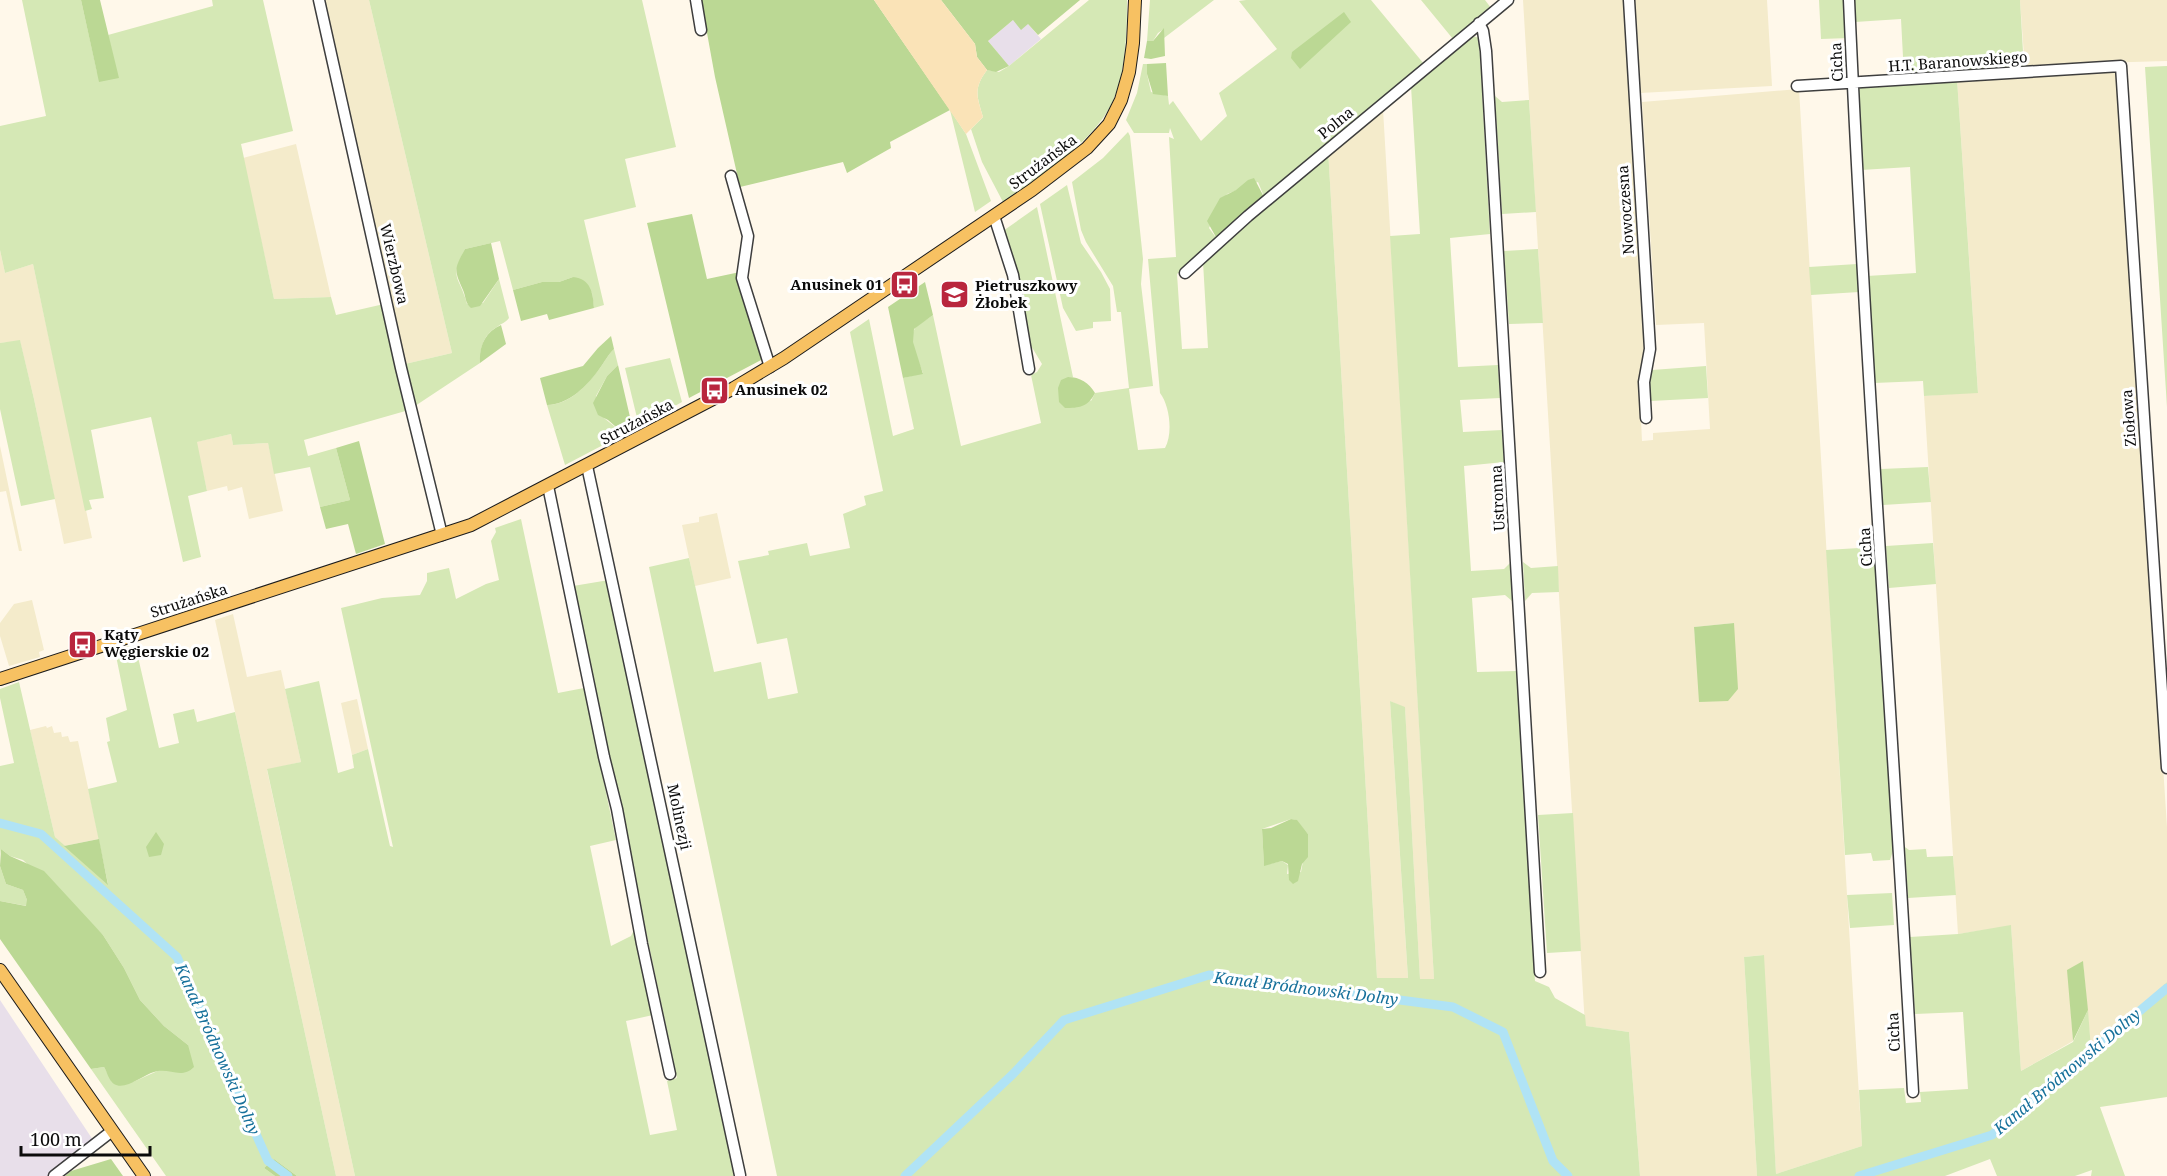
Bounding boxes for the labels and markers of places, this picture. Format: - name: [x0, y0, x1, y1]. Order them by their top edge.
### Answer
- bus stop icon: Anusinek 01: [888, 269, 920, 301]
- place label: Anusinek 01: [790, 274, 883, 294]
- place label: Pietruszkowy Żłobek: [975, 275, 1078, 312]
- school or university icon: Pietruszkowy Żłobek: [938, 279, 970, 311]
- bus stop icon: Anusinek 02: [698, 374, 730, 406]
- place label: Anusinek 02: [735, 379, 828, 399]
- place label: Kąty Węgierskie 02: [104, 624, 209, 661]
- bus stop icon: Kąty Węgierskie 02: [67, 628, 99, 660]

